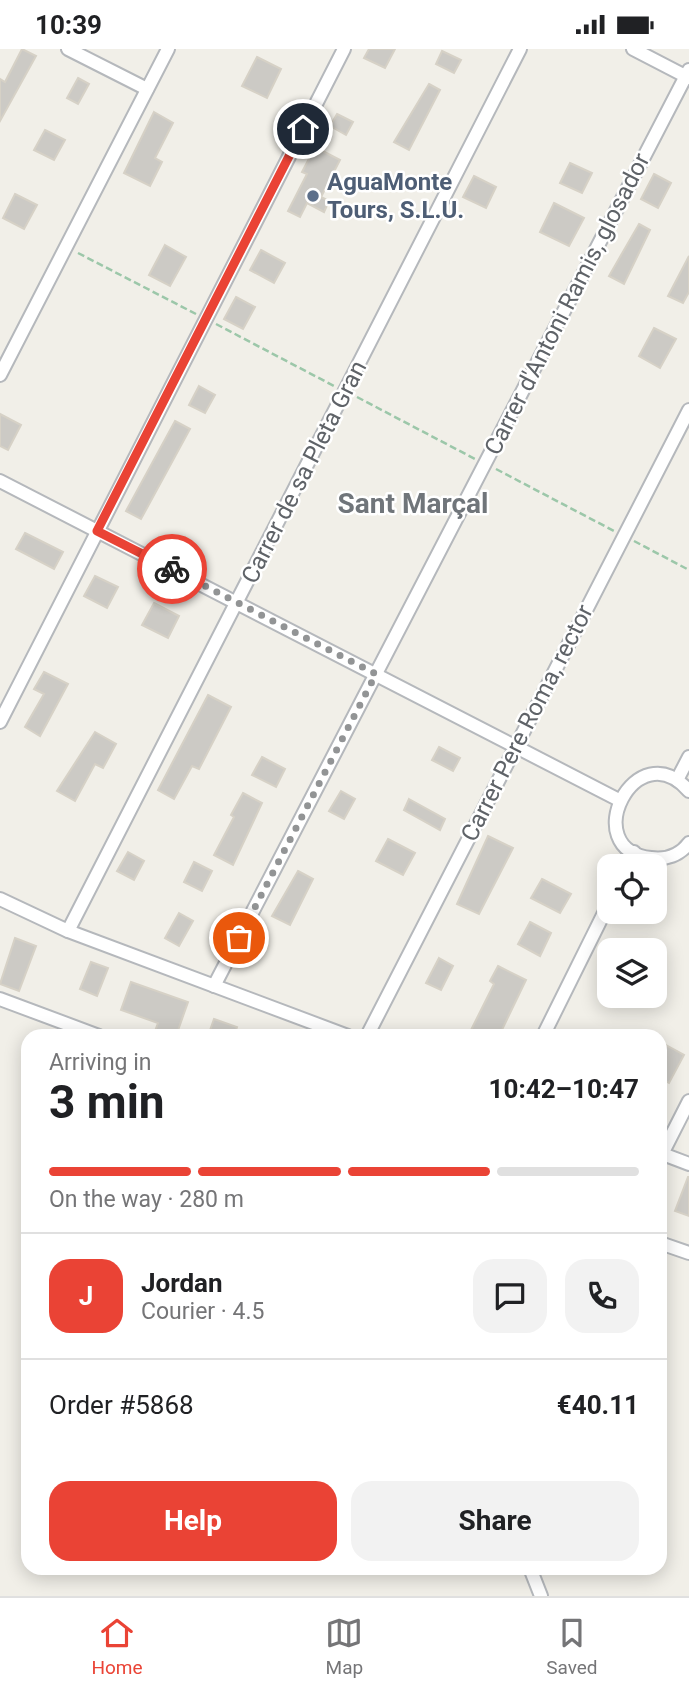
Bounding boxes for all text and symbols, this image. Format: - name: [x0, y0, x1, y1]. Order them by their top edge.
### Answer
- text: 10:39: [35, 10, 102, 40]
- pin: [273, 99, 333, 159]
- icon: home: [284, 110, 322, 148]
- street label: Carrer d'Antoni Ramis, glosador: [479, 149, 655, 459]
- place label: AguaMonte Tours, S.L.U.: [327, 168, 464, 224]
- marker: AguaMonte Tours, S.L.U.: [305, 188, 321, 204]
- street label: Carrer de sa Pleta Gran: [236, 356, 372, 588]
- district label: Sant Marçal: [338, 487, 488, 520]
- courier: [137, 534, 207, 604]
- icon: bike: [153, 550, 191, 588]
- street label: Carrer Pere Roma, rector: [455, 600, 599, 846]
- map controls: [597, 854, 667, 1008]
- button: locate: [597, 854, 667, 924]
- pin: [209, 908, 269, 968]
- icon: bag: [220, 919, 258, 957]
- button: layers: [597, 938, 667, 1008]
- text: Arriving in: [49, 1049, 152, 1076]
- text: 10:42–10:47: [489, 1074, 639, 1104]
- text: 3 min: [49, 1075, 165, 1129]
- text: On the way · 280 m: [49, 1186, 244, 1213]
- button: chat: [473, 1259, 547, 1333]
- button: phone: [565, 1259, 639, 1333]
- text: Jordan: [141, 1268, 223, 1298]
- text: J: [79, 1281, 93, 1311]
- text: Courier · 4.5: [141, 1298, 264, 1325]
- text: Order #5868: [49, 1390, 194, 1420]
- text: €40.11: [557, 1390, 639, 1420]
- button: Help: [49, 1481, 337, 1561]
- button: Share: [351, 1481, 639, 1561]
- tab: Home: [91, 1614, 143, 1679]
- tab: Map: [325, 1614, 363, 1679]
- tab: Saved: [546, 1614, 598, 1679]

